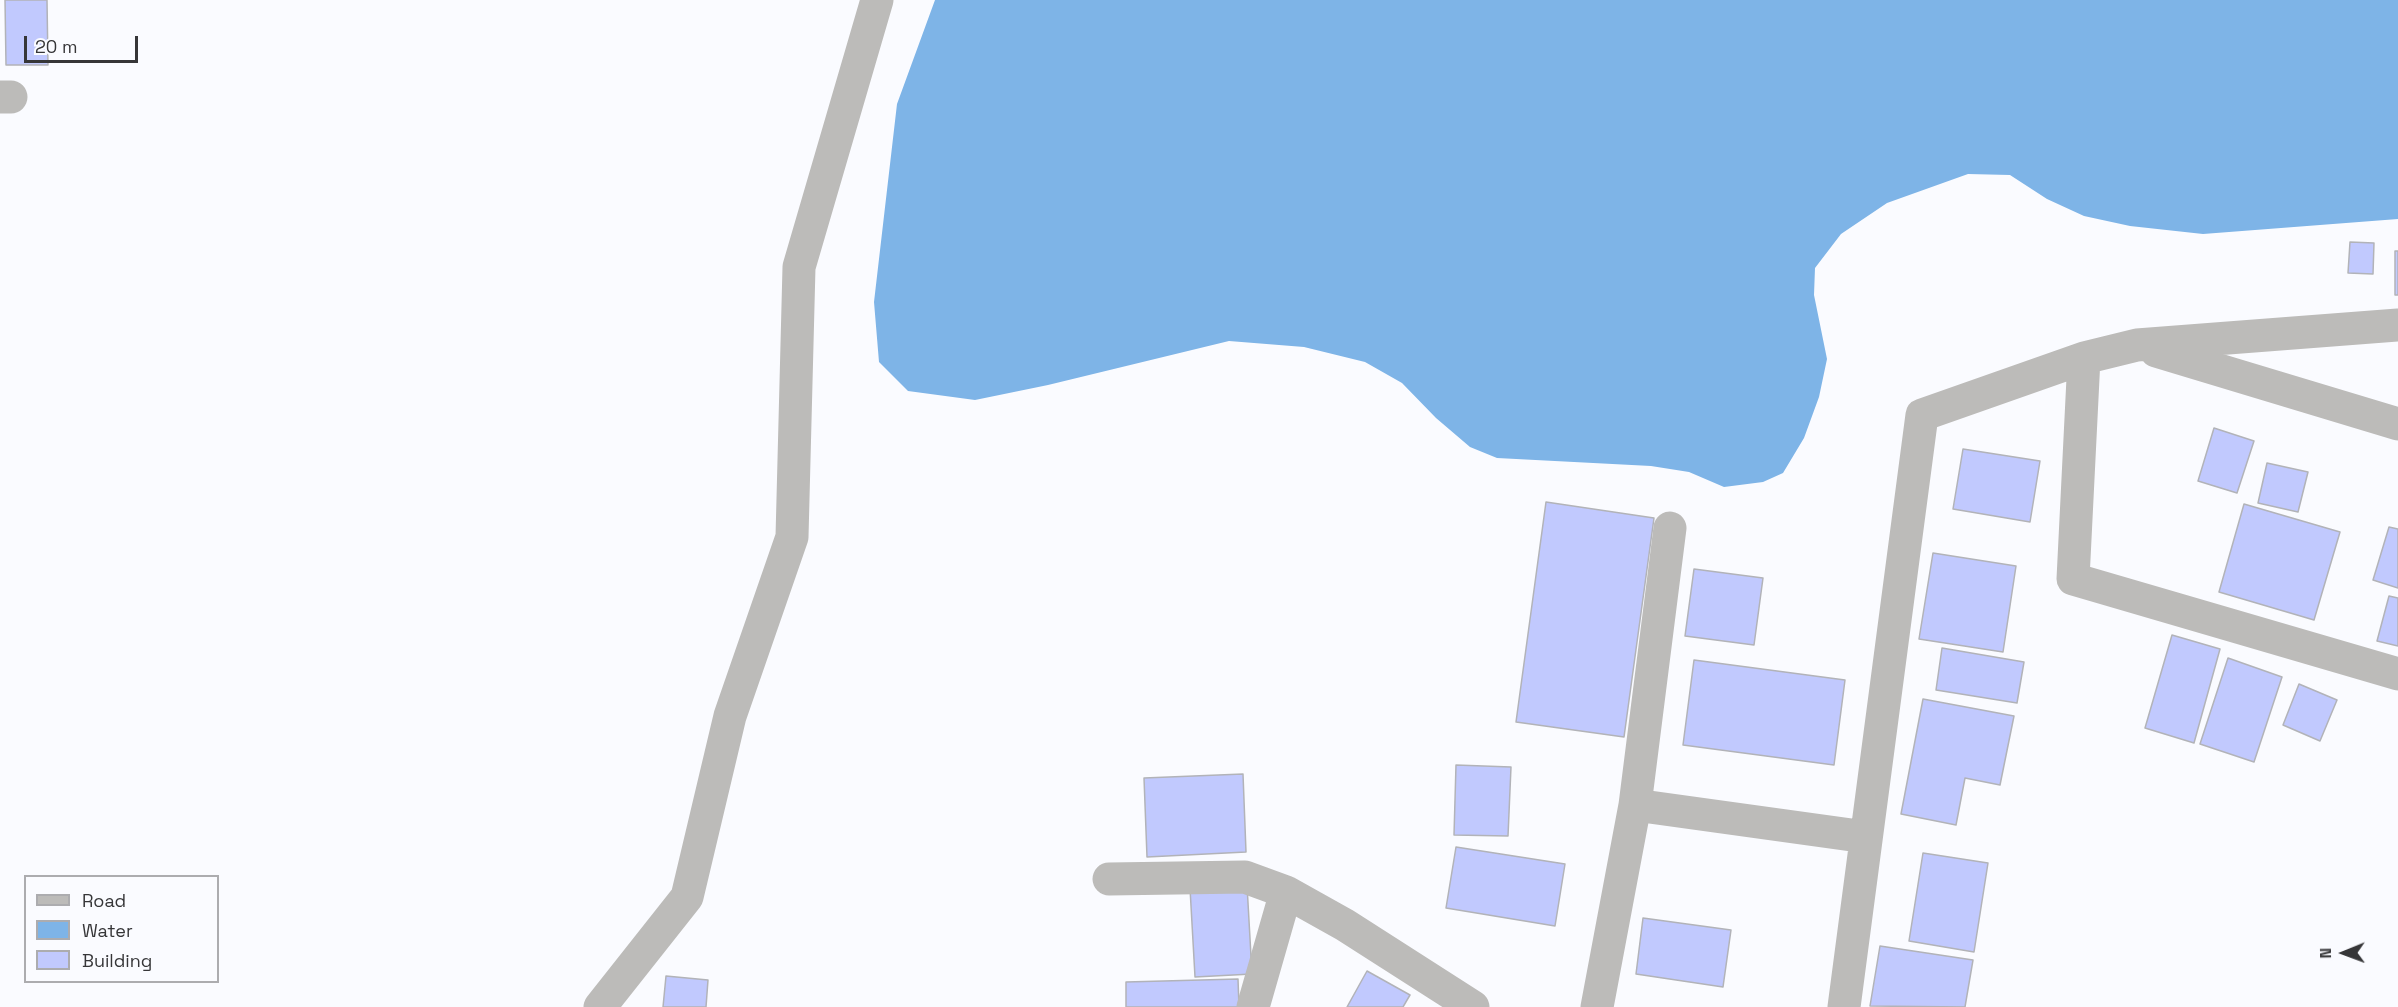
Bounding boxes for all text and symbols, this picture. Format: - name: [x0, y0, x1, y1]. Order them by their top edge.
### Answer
- scale bar: [27, 24, 141, 62]
- text: 20 m: [35, 35, 78, 58]
- legend: [24, 875, 219, 983]
- text: Road: [82, 889, 126, 912]
- text: Water: [82, 919, 133, 942]
- north arrow: [2314, 923, 2374, 983]
- text: N: [2315, 948, 2336, 959]
- text: Building: [82, 949, 152, 972]

